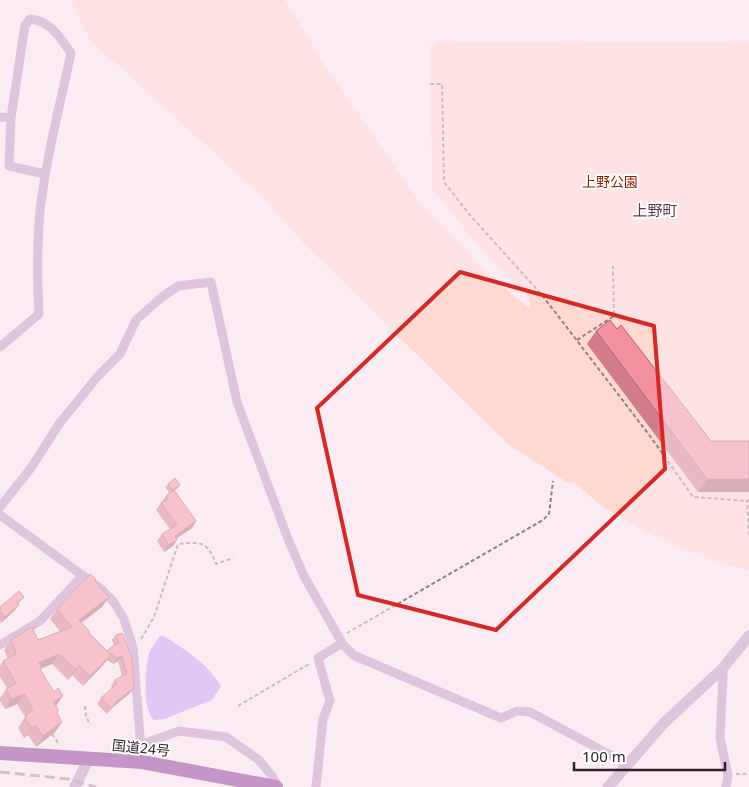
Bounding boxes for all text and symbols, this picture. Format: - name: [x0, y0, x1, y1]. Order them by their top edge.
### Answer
- park label: 上野公園: [582, 172, 638, 191]
- district label: 上野町: [632, 200, 678, 220]
- street label: 国道24号: [111, 735, 171, 760]
- scale bar: [574, 740, 725, 772]
- text: 100 m: [582, 746, 626, 766]

